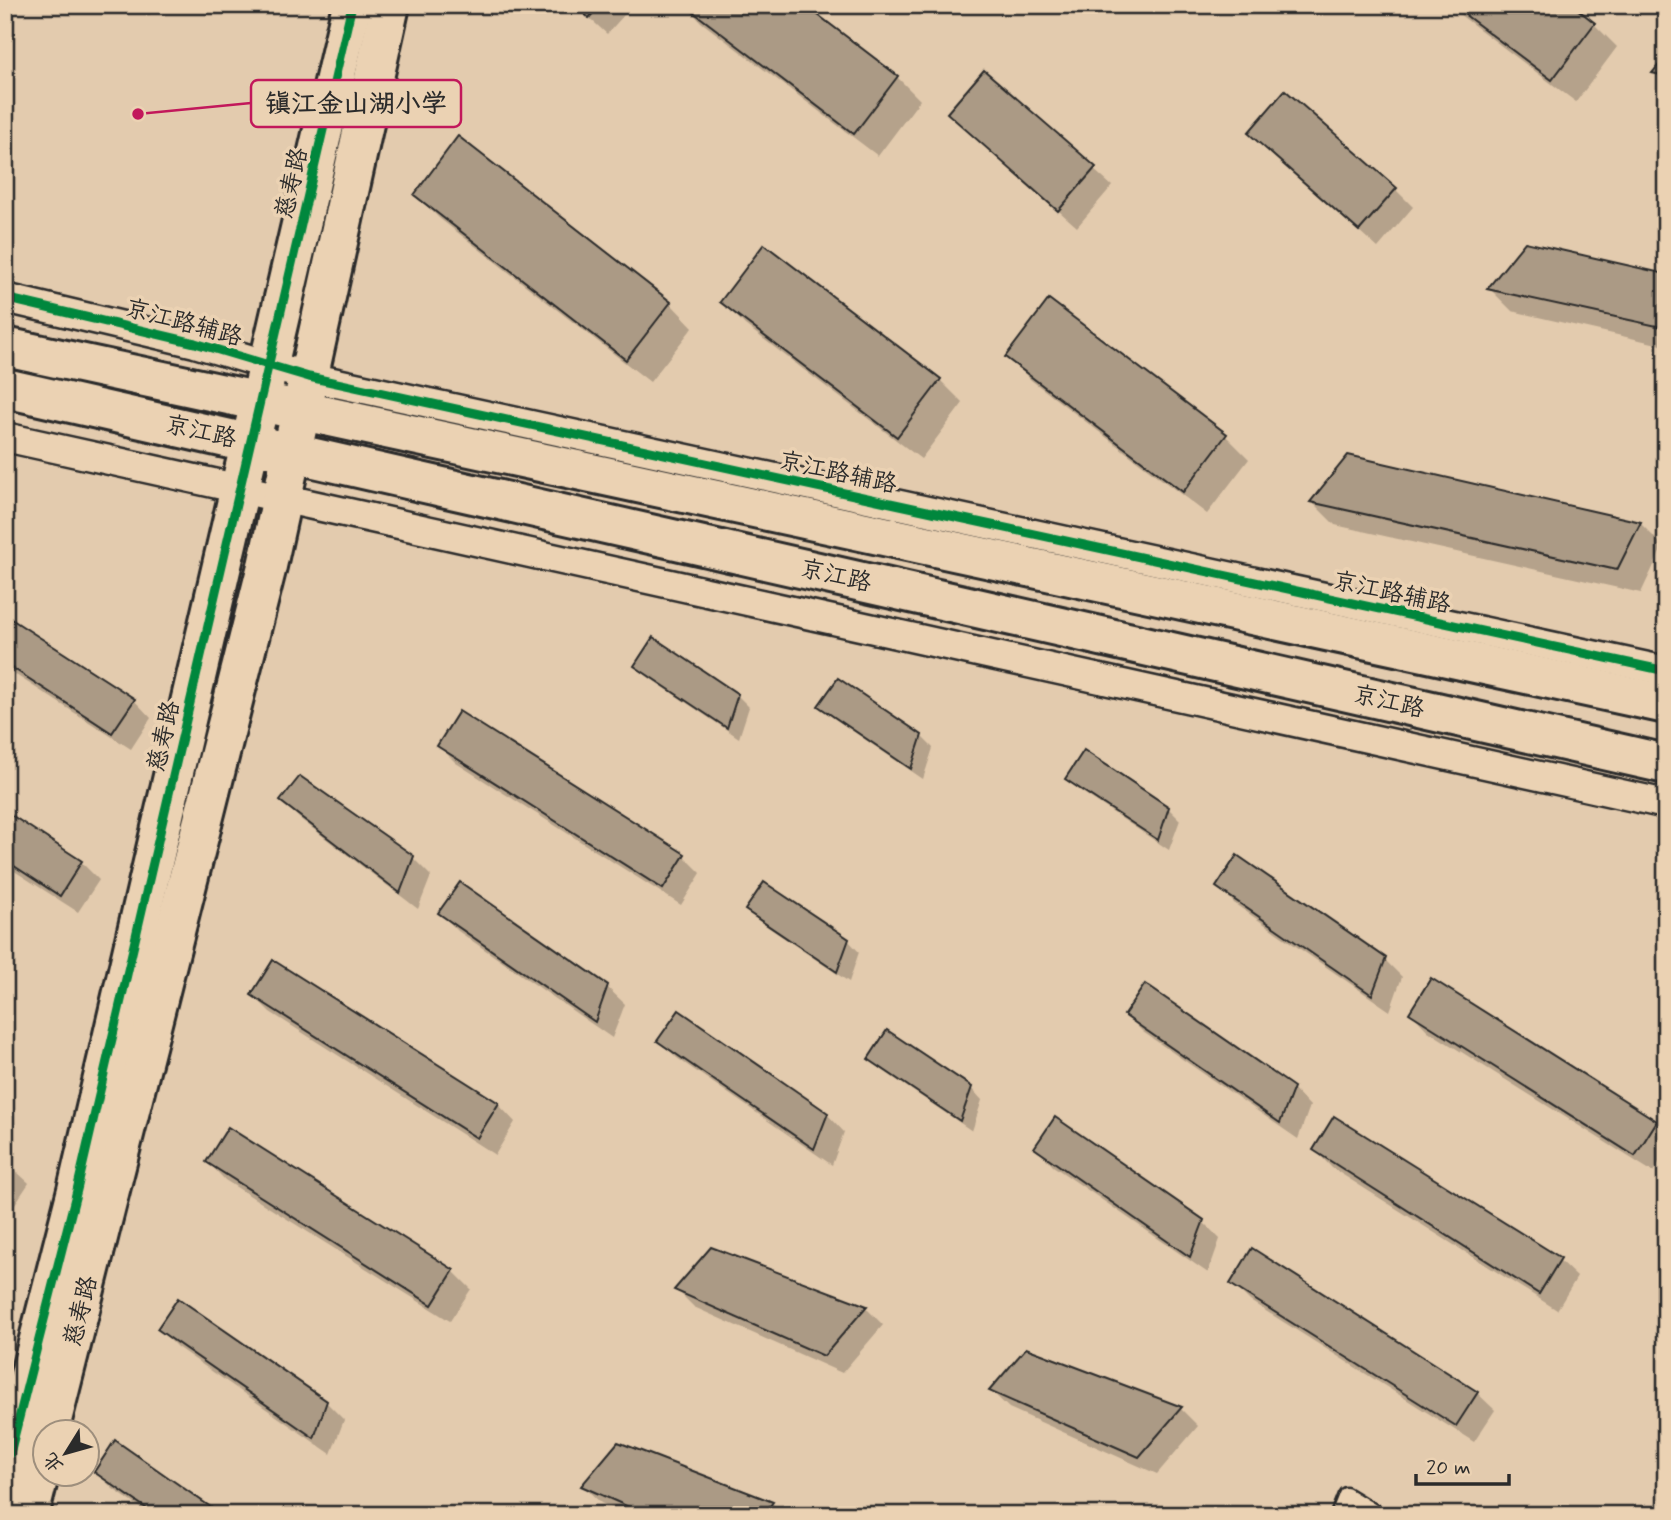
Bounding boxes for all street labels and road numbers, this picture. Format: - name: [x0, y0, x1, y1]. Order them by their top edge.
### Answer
- street label: 慈寿路: [269, 145, 316, 222]
- street label: 京江路辅路: [122, 293, 246, 354]
- street label: 京江路: [162, 409, 239, 456]
- street label: 京江路辅路: [776, 446, 900, 501]
- street label: 京江路: [797, 553, 874, 600]
- street label: 京江路辅路: [1330, 566, 1454, 621]
- street label: 京江路: [1350, 679, 1427, 726]
- street label: 慈寿路: [141, 698, 188, 775]
- street label: 慈寿路: [58, 1273, 105, 1350]

